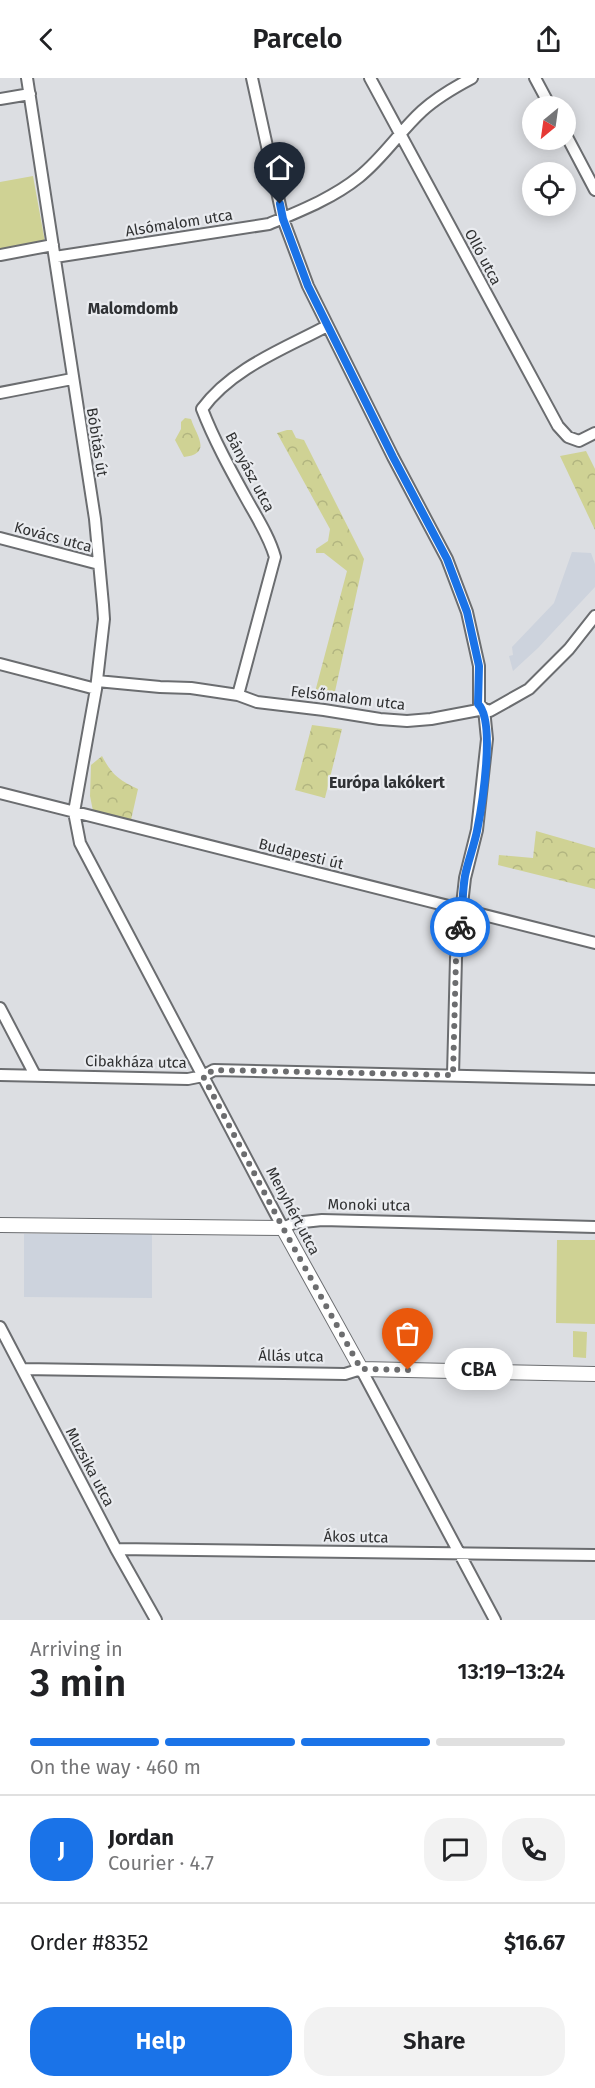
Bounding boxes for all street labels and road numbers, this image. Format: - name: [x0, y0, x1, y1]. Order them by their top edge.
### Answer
- street label: Alsómalom utca: [124, 206, 234, 240]
- street label: Olló utca: [461, 226, 505, 288]
- street label: Bóbitás út: [83, 406, 111, 478]
- street label: Bányász utca: [221, 429, 279, 515]
- street label: Kovács utca: [12, 518, 94, 556]
- street label: Felsőmalom utca: [290, 682, 406, 714]
- street label: Budapesti út: [257, 835, 346, 873]
- street label: Cibakháza utca: [85, 1052, 187, 1072]
- street label: Menyhért utca: [262, 1164, 324, 1258]
- street label: Monoki utca: [327, 1195, 411, 1215]
- street label: Állás utca: [258, 1346, 324, 1366]
- street label: Muzsika utca: [62, 1424, 118, 1510]
- street label: Ákos utca: [323, 1527, 389, 1547]

